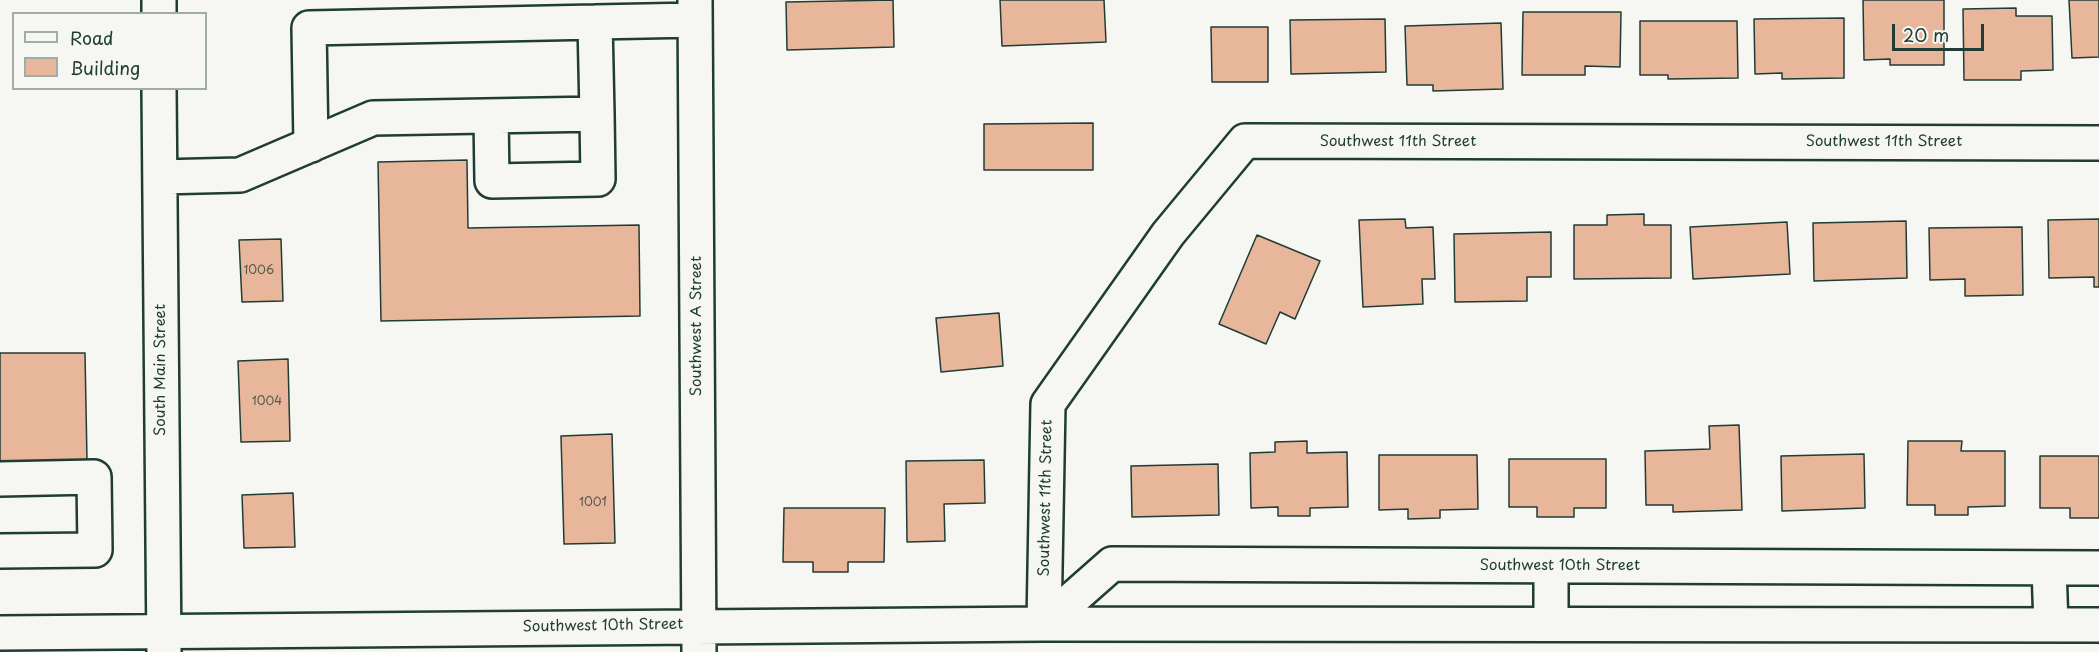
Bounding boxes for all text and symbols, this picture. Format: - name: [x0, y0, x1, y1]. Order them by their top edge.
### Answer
- legend: [12, 12, 207, 90]
- scale bar: [1895, 12, 1986, 50]
- text: 20 m: [1903, 21, 1949, 48]
- text: Road: [70, 24, 114, 51]
- text: Building: [70, 54, 140, 81]
- street label: Southwest 11th Street: [1320, 133, 1476, 151]
- street label: Southwest 11th Street: [1806, 133, 1962, 151]
- street label: Southwest A Street: [688, 256, 706, 396]
- house number: 1006: [244, 264, 274, 278]
- street label: South Main Street: [152, 304, 170, 436]
- house number: 1004: [252, 395, 282, 409]
- street label: Southwest 11th Street: [1036, 419, 1056, 577]
- house number: 1001: [579, 496, 607, 510]
- street label: Southwest 10th Street: [1480, 557, 1640, 575]
- street label: Southwest 10th Street: [523, 616, 683, 636]

